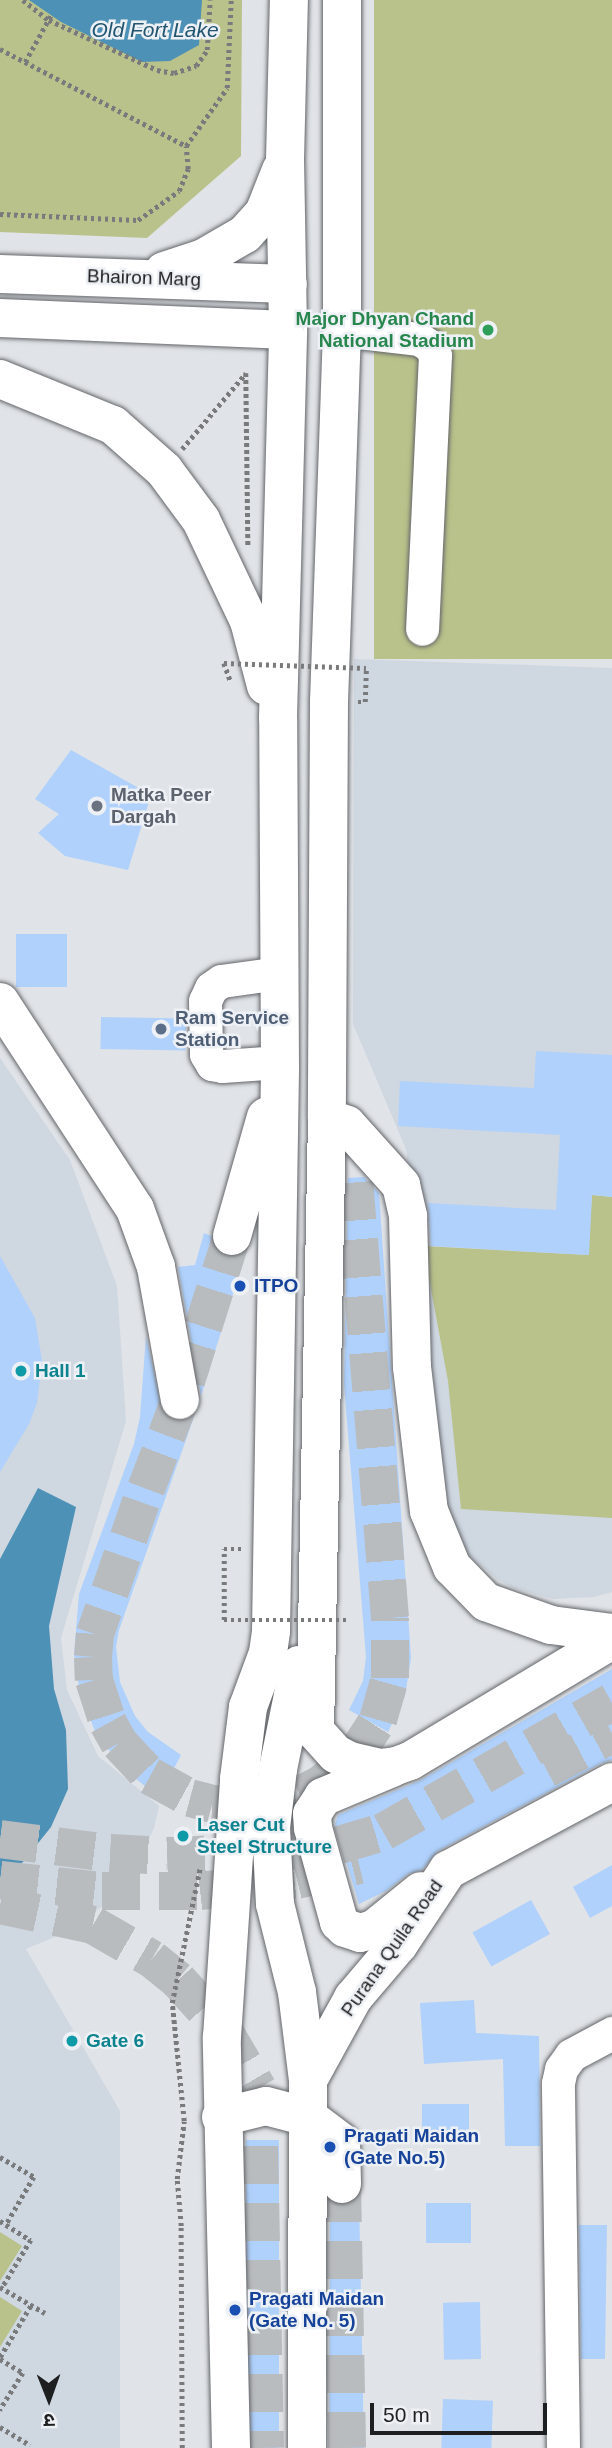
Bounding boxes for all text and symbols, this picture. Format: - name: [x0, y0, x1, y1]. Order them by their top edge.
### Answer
- water label: Old Fort Lake: [91, 17, 219, 43]
- street label: Bhairon Marg: [87, 265, 201, 291]
- place label: Major Dhyan Chand National Stadium: [296, 308, 474, 352]
- marker: Major Dhyan Chand National Stadium: [480, 322, 496, 338]
- place label: Matka Peer Dargah: [111, 784, 211, 828]
- marker: Matka Peer Dargah: [89, 798, 105, 814]
- place label: Ram Service Station: [175, 1007, 289, 1051]
- marker: Ram Service Station: [153, 1021, 169, 1037]
- place label: ITPO: [254, 1275, 298, 1297]
- marker: ITPO: [232, 1278, 248, 1294]
- place label: Hall 1: [35, 1360, 86, 1382]
- marker: Hall 1: [13, 1363, 29, 1379]
- place label: Laser Cut Steel Structure: [197, 1814, 332, 1858]
- marker: Laser Cut Steel Structure: [175, 1828, 191, 1844]
- street label: Purana Quila Road: [336, 1875, 448, 2021]
- place label: Gate 6: [86, 2030, 144, 2052]
- marker: Gate 6: [64, 2033, 80, 2049]
- place label: Pragati Maidan (Gate No.5): [344, 2125, 479, 2169]
- marker: Pragati Maidan (Gate No.5): [322, 2139, 338, 2155]
- place label: Pragati Maidan (Gate No. 5): [249, 2288, 384, 2332]
- marker: Pragati Maidan (Gate No. 5): [227, 2302, 243, 2318]
- north arrow: [14, 2364, 84, 2434]
- scale bar: [374, 2388, 551, 2432]
- text: 50 m: [383, 2403, 430, 2426]
- text: उ: [44, 2410, 55, 2431]

